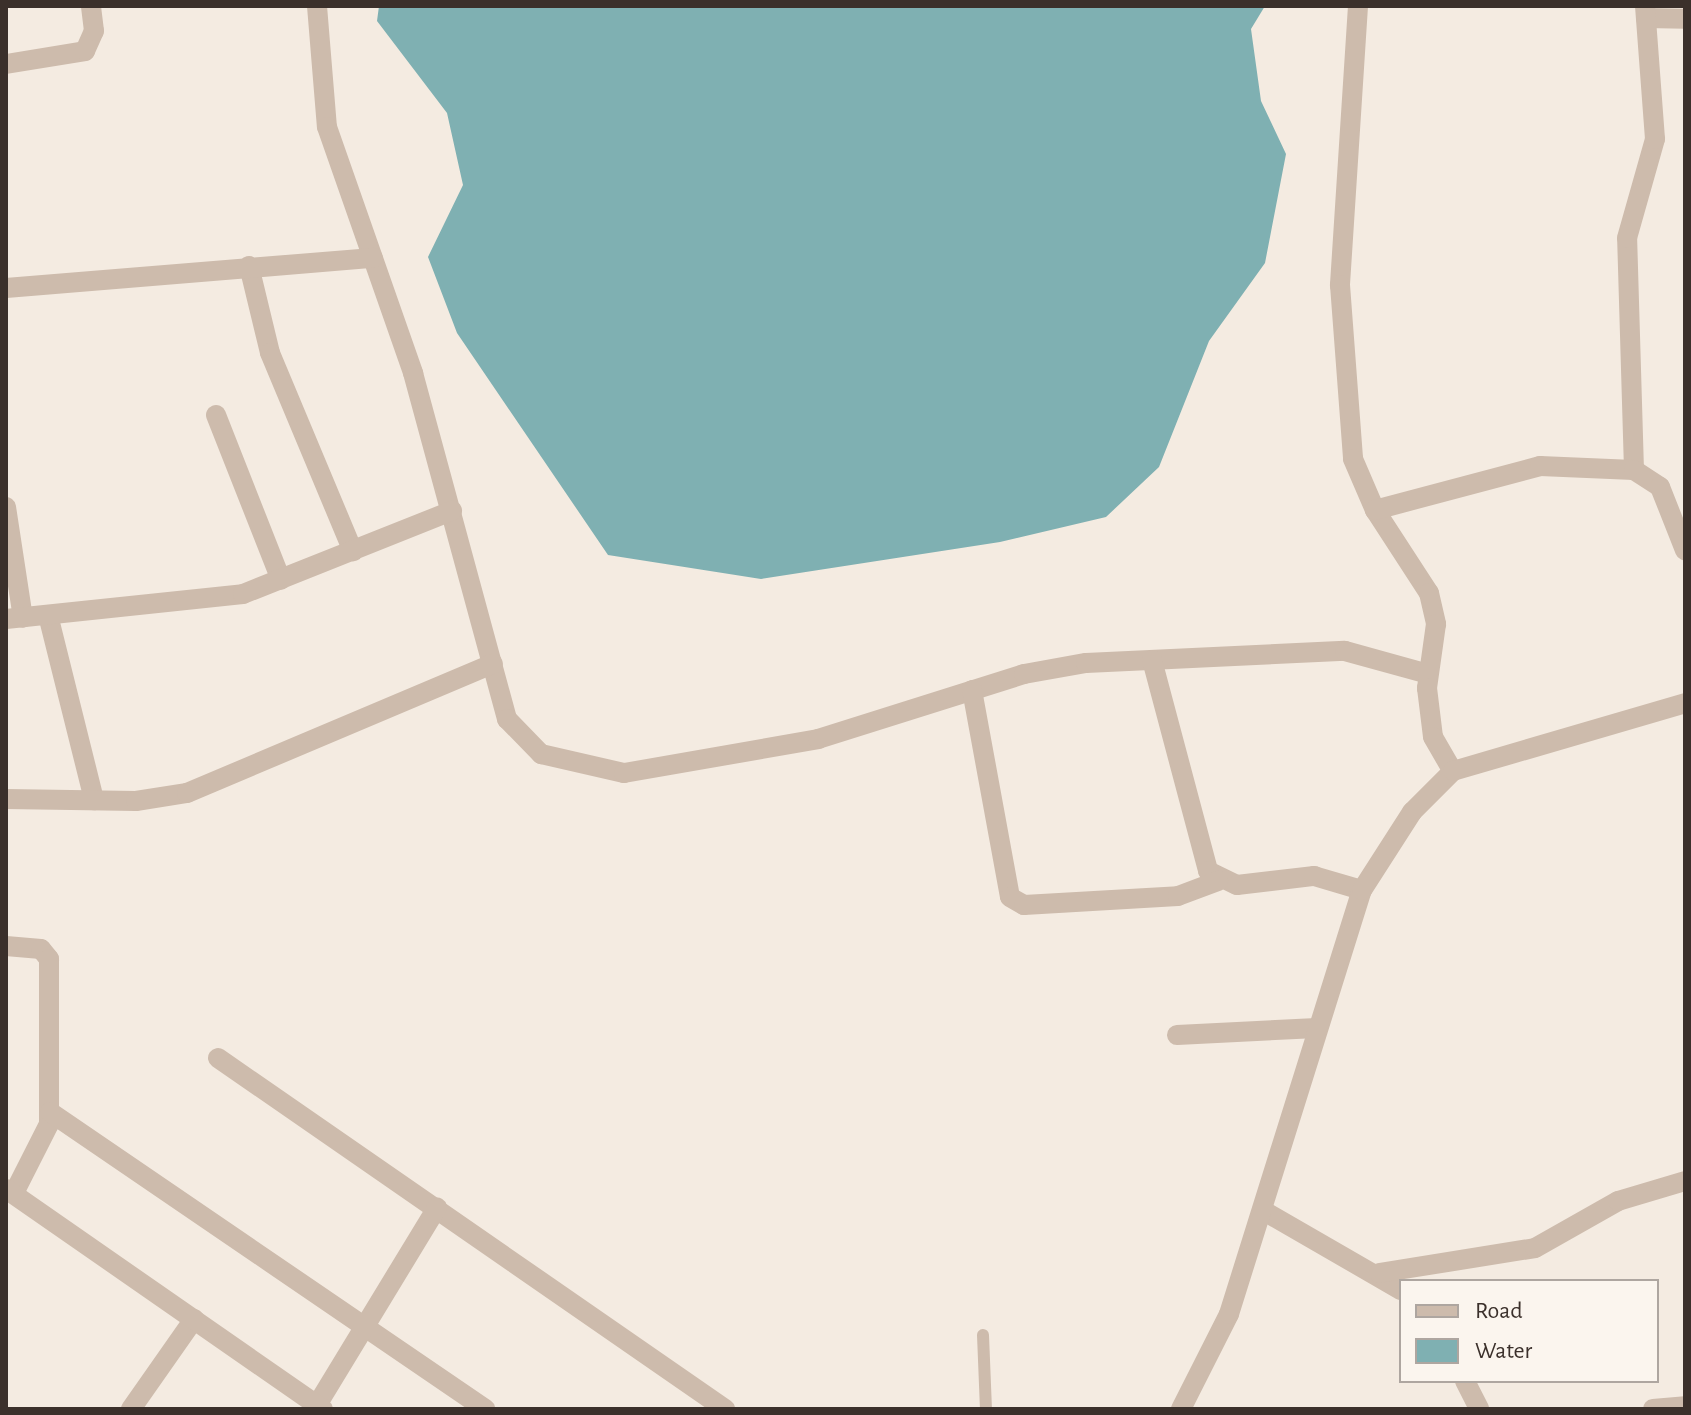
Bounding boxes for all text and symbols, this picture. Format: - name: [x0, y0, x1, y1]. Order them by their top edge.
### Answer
- legend: [1399, 1279, 1659, 1383]
- text: Road: [1475, 1299, 1523, 1323]
- text: Water: [1475, 1339, 1532, 1363]

